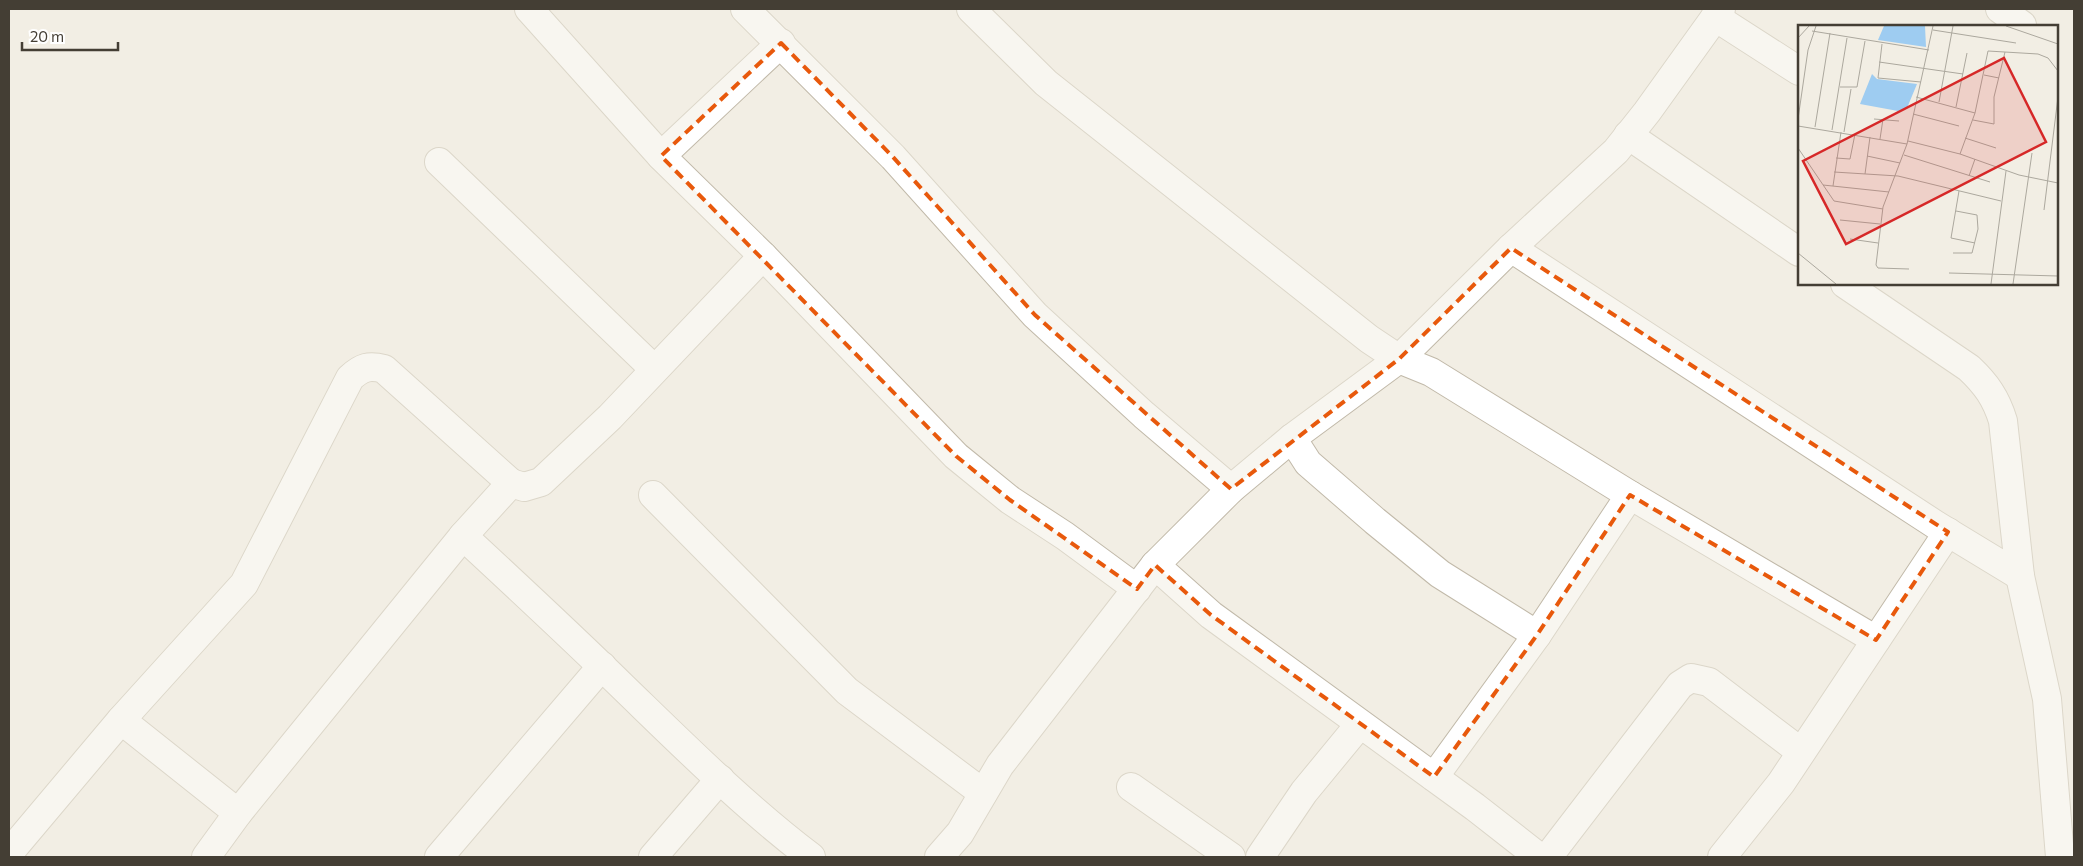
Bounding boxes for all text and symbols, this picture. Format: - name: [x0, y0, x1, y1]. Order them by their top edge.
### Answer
- scale bar: [22, 20, 119, 52]
- inset map: [1798, 25, 2058, 285]
- text: 20 m: [30, 27, 64, 45]

